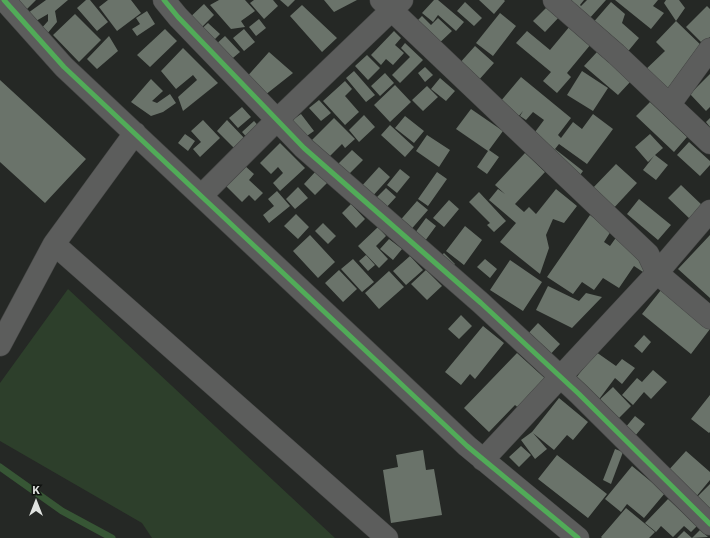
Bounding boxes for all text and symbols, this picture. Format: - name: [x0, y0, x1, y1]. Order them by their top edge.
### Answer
- north arrow: [16, 482, 56, 522]
- text: K: [32, 483, 40, 497]

